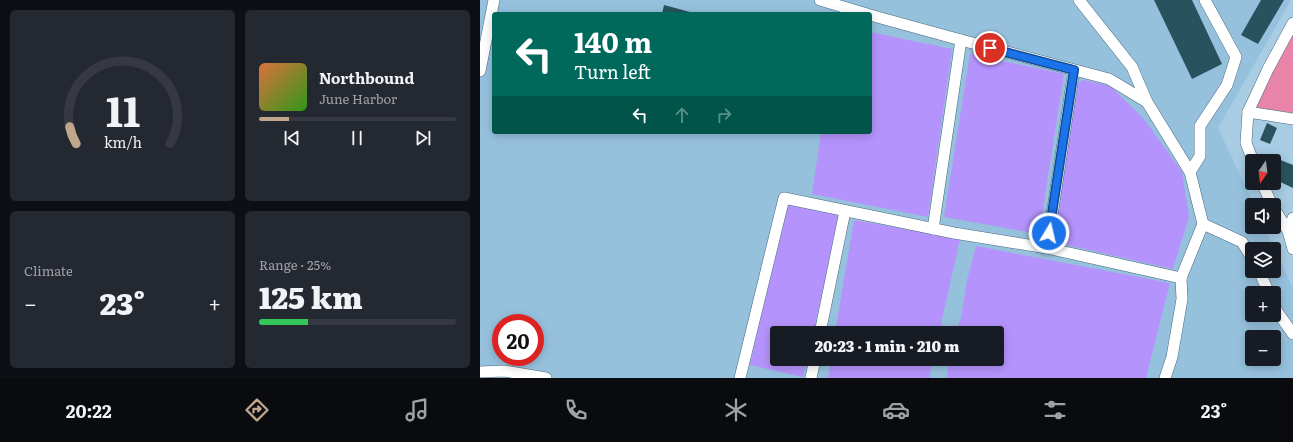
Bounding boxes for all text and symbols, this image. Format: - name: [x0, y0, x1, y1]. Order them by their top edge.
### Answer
- text: 140 m: [574, 20, 652, 62]
- icon: left: [508, 28, 560, 80]
- pin: [973, 31, 1007, 65]
- icon: arrive: [979, 37, 1001, 59]
- text: Turn left: [574, 58, 651, 85]
- text: Northbound: [319, 66, 414, 89]
- text: 11: [105, 77, 140, 139]
- text: June Harbor: [319, 89, 397, 108]
- icon: left: [629, 104, 651, 126]
- icon: ahead: [671, 104, 693, 126]
- icon: right: [713, 104, 735, 126]
- icon: previous: [281, 127, 303, 149]
- icon: pause: [346, 127, 368, 149]
- icon: next: [412, 127, 434, 149]
- text: km/h: [103, 130, 142, 151]
- north arrow: [1245, 154, 1281, 190]
- map controls: [1245, 154, 1281, 366]
- button: sound: [1245, 198, 1281, 234]
- position arrow: [1028, 212, 1070, 254]
- button: layers: [1245, 242, 1281, 278]
- text: Range · 25%: [259, 255, 331, 274]
- text: Climate: [24, 261, 73, 280]
- text: 125 km: [259, 274, 363, 318]
- text: 23°: [100, 280, 145, 324]
- text: −: [24, 286, 37, 319]
- text: +: [208, 286, 221, 319]
- button: +: [1245, 286, 1281, 322]
- speed limit sign: 20: [492, 314, 544, 366]
- button: −: [1245, 330, 1281, 366]
- text: 20:23 · 1 min · 210 m: [815, 334, 959, 357]
- icon: directions: [243, 396, 271, 424]
- icon: music: [403, 396, 431, 424]
- icon: phone: [562, 396, 590, 424]
- icon: climate: [722, 396, 750, 424]
- icon: car: [882, 396, 910, 424]
- icon: filters: [1041, 396, 1069, 424]
- text: 20:22: [66, 397, 112, 424]
- text: 23°: [1201, 397, 1227, 424]

